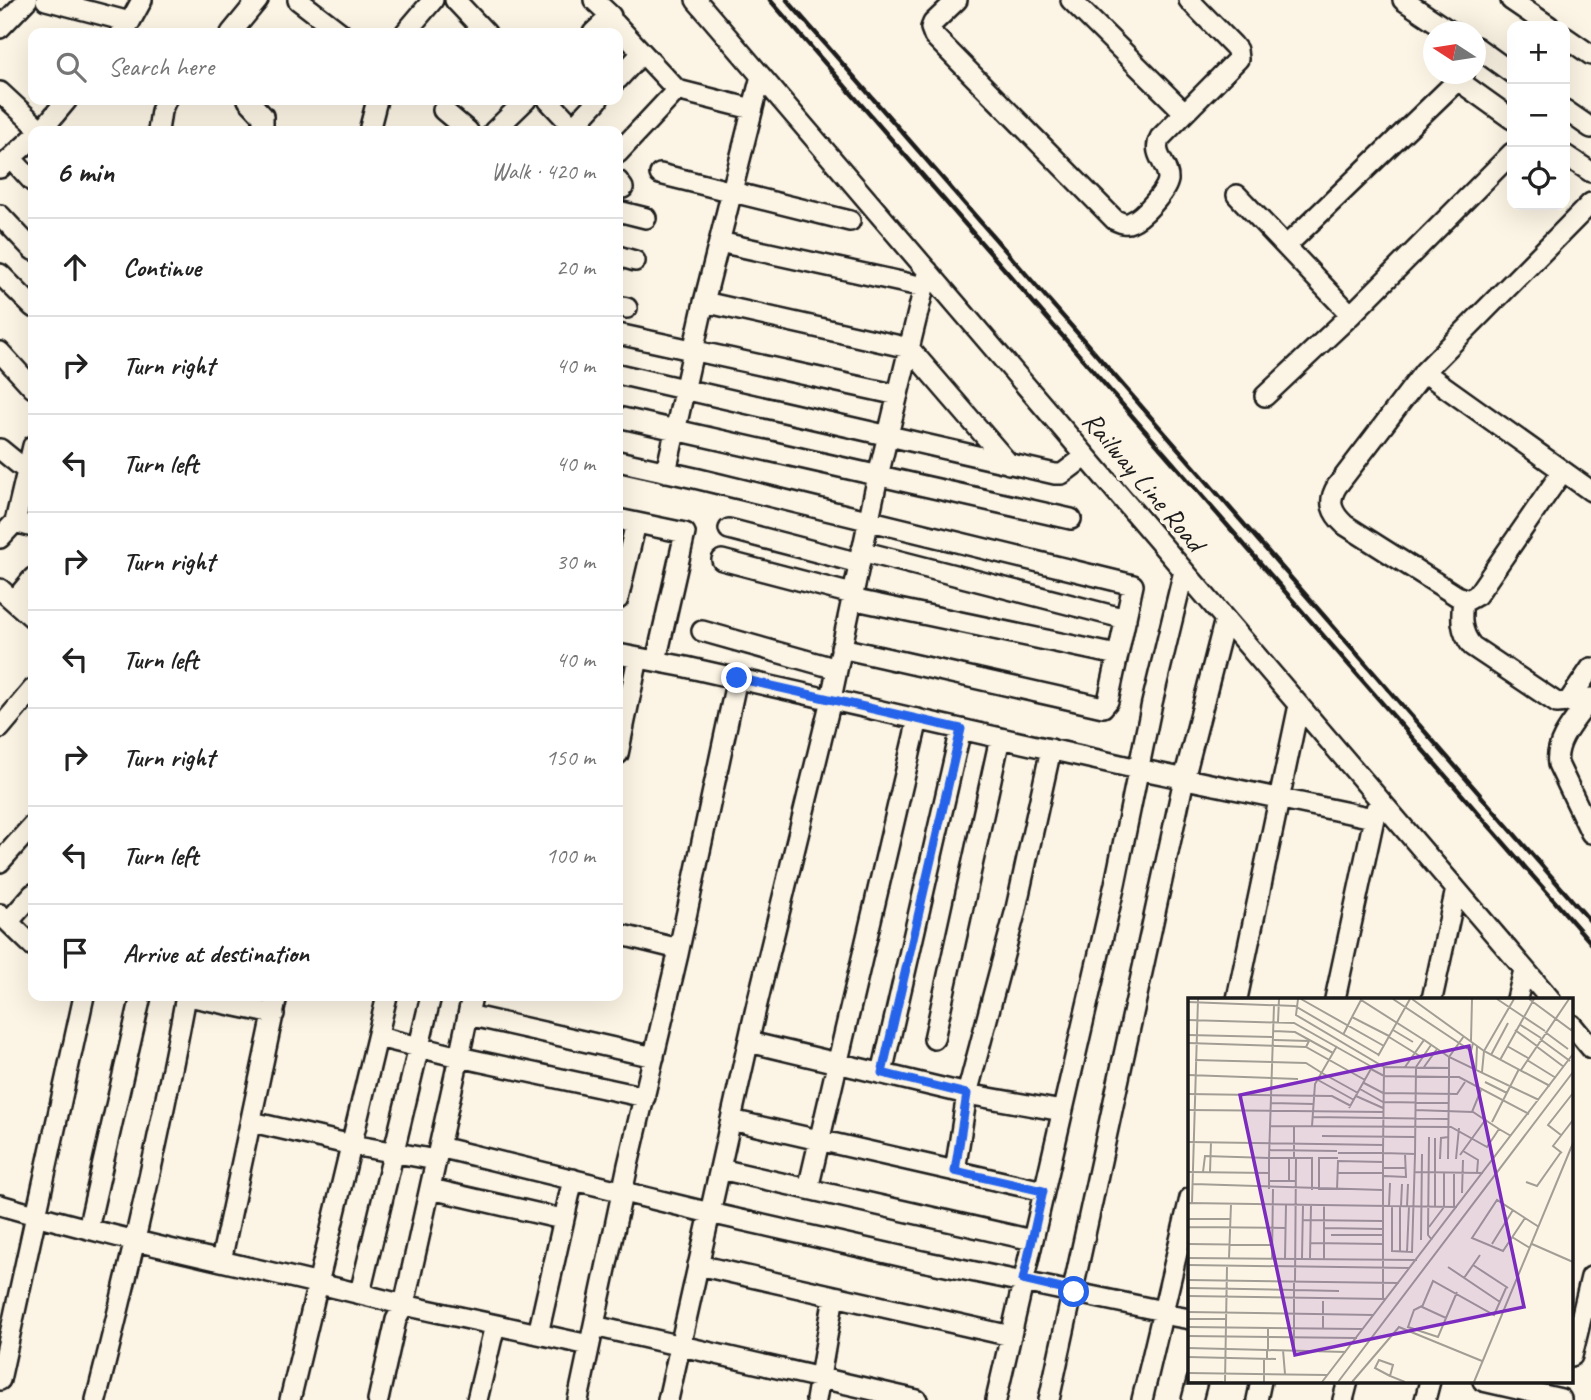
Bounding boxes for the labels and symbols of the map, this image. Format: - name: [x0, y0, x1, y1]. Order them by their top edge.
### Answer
- north arrow: [1423, 21, 1486, 84]
- street label: Railway Line Road: [1075, 404, 1215, 561]
- route end: [721, 662, 752, 693]
- inset map: [1188, 998, 1574, 1382]
- route start: [1058, 1276, 1089, 1307]

